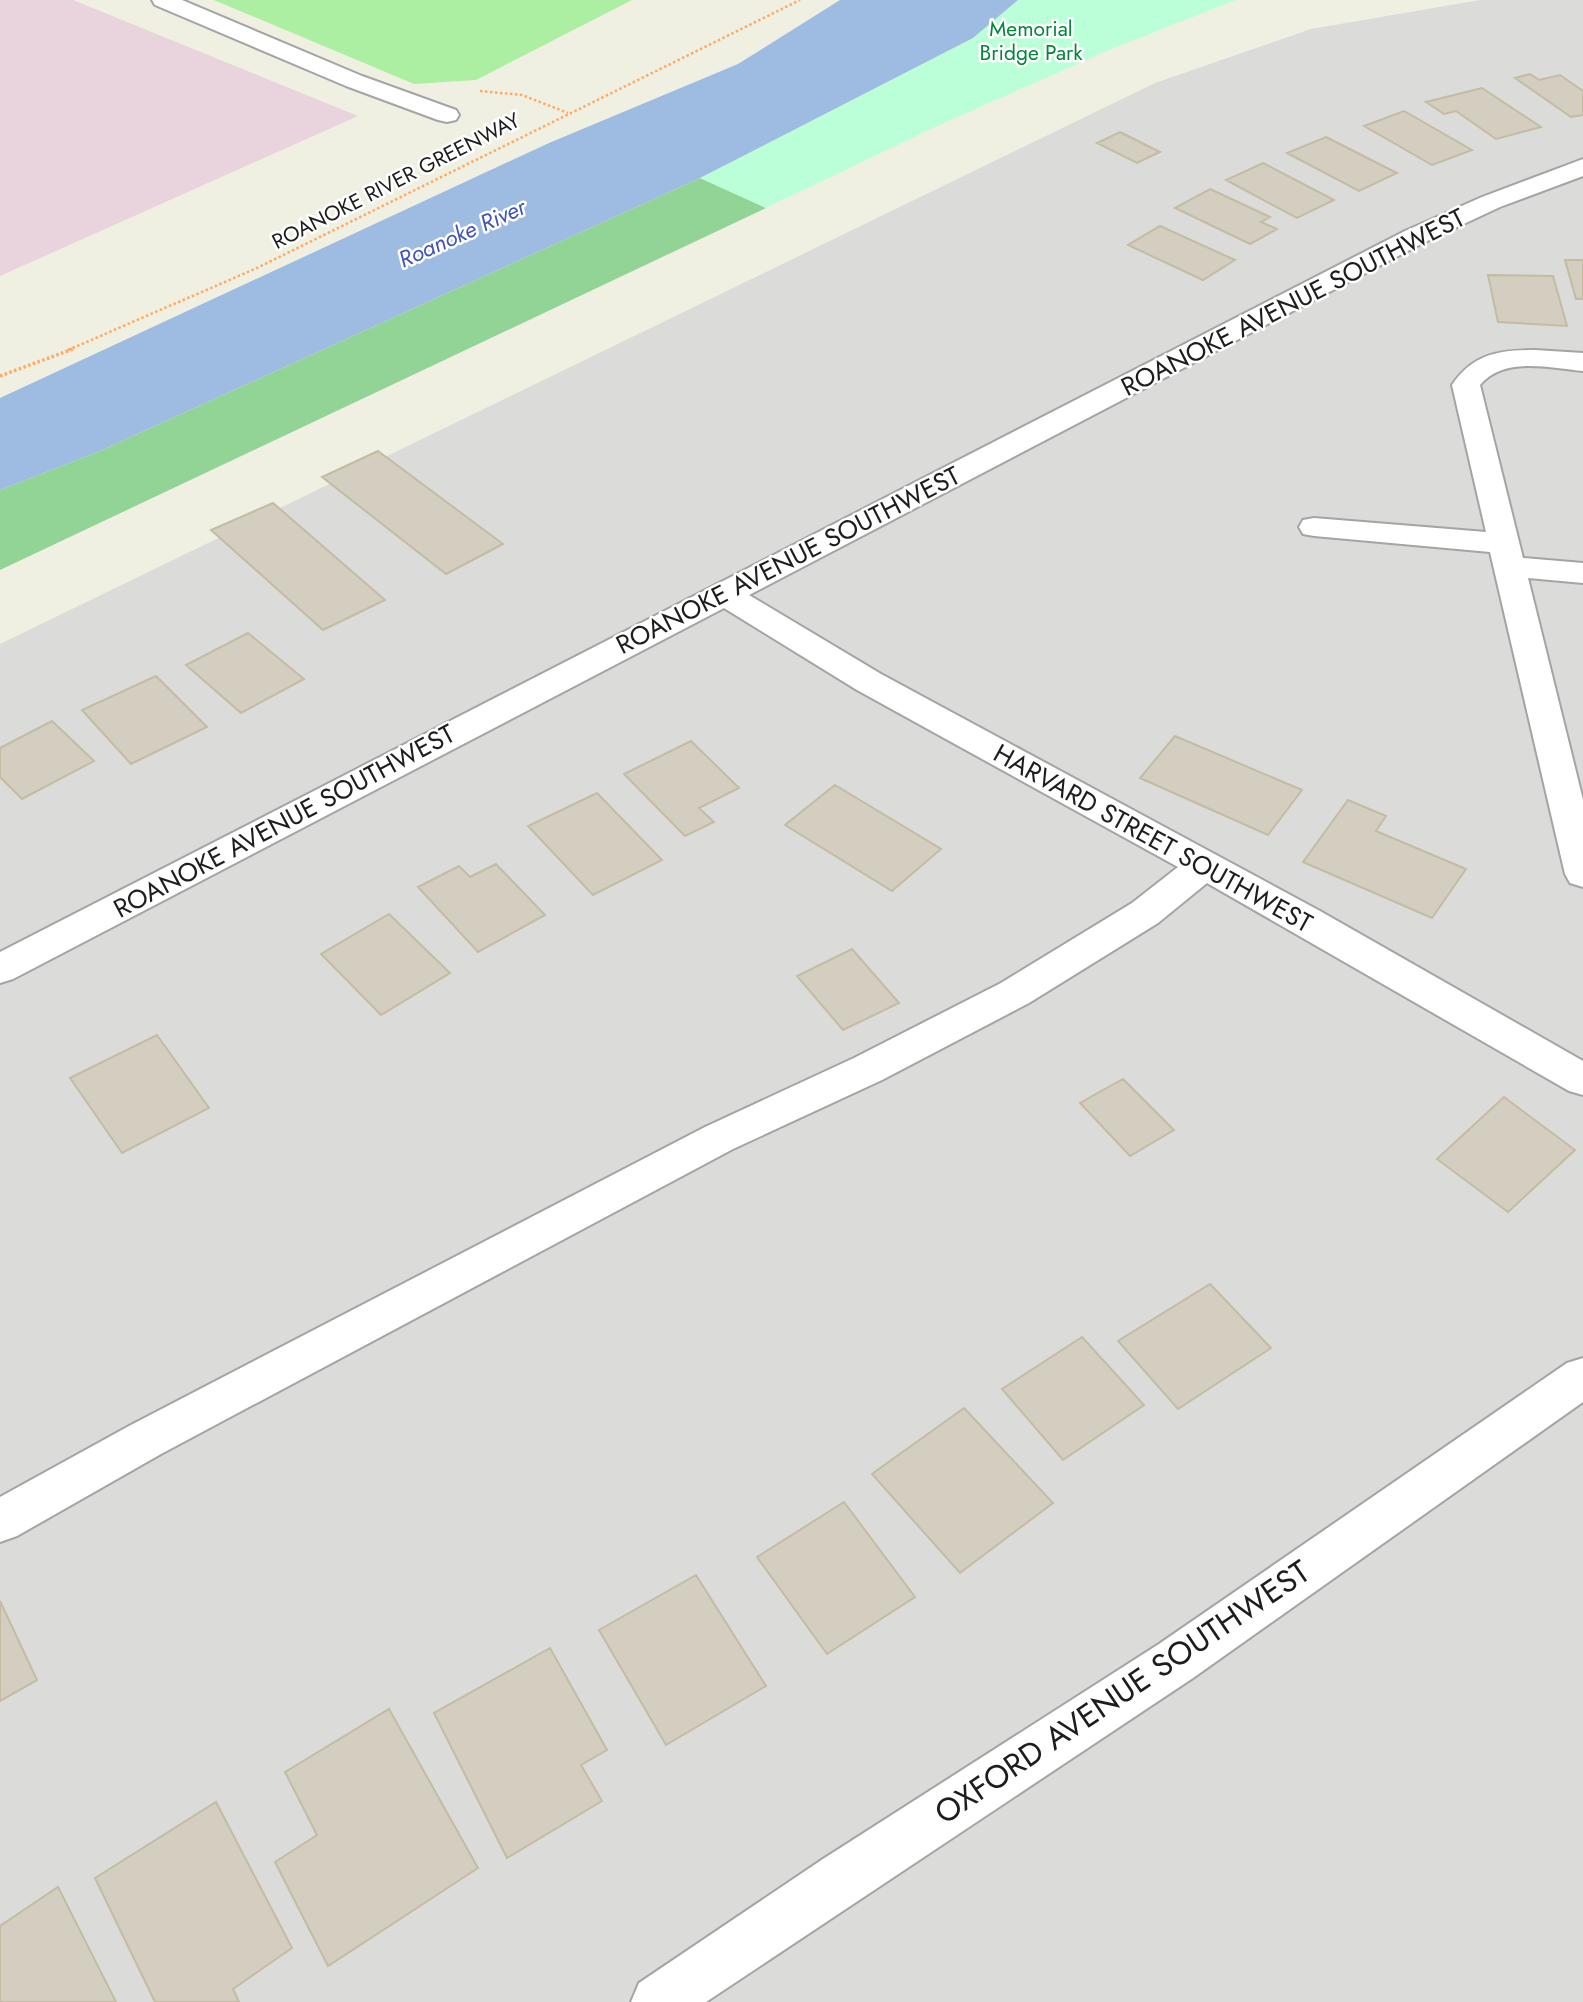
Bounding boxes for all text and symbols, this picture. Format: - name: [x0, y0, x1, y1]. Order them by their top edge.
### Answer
- park label: Memorial Bridge Park: [980, 14, 1083, 68]
- street label: ROANOKE RIVER GREENWAY: [267, 105, 525, 257]
- water label: Roanoke River: [393, 189, 532, 276]
- street label: ROANOKE AVENUE SOUTHWEST: [1114, 198, 1472, 406]
- street label: ROANOKE AVENUE SOUTHWEST: [609, 456, 967, 664]
- street label: ROANOKE AVENUE SOUTHWEST: [107, 715, 461, 927]
- street label: HARVARD STREET SOUTHWEST: [987, 734, 1319, 942]
- street label: OXFORD AVENUE SOUTHWEST: [925, 1549, 1319, 1835]

